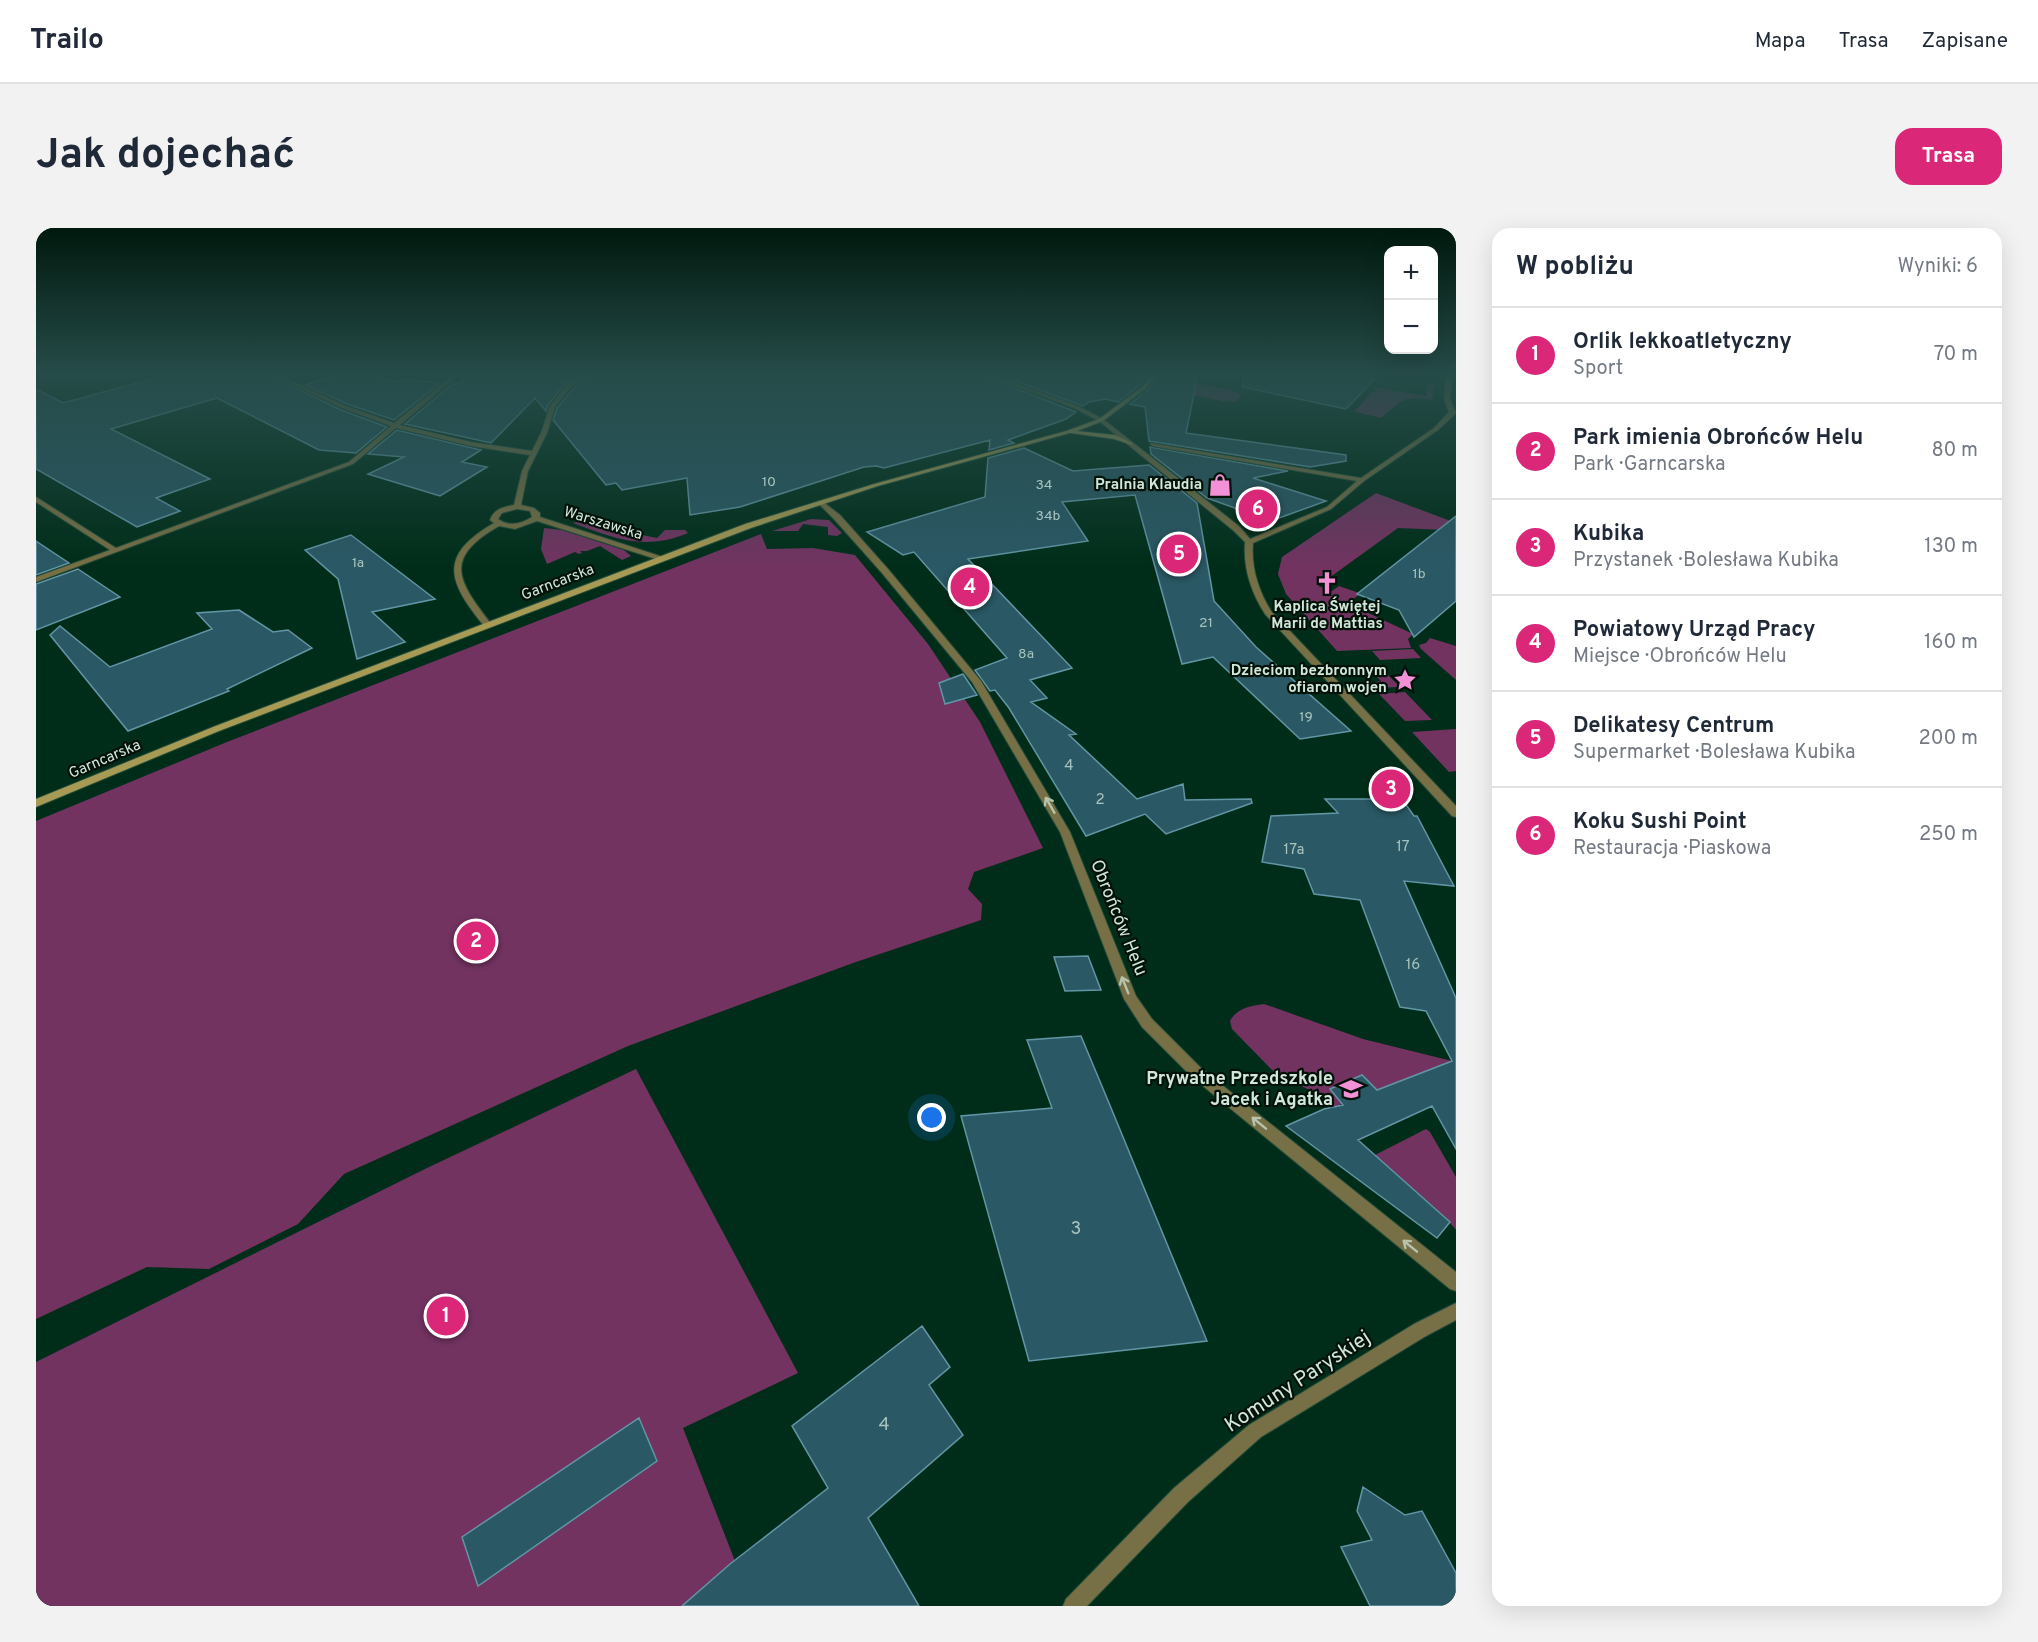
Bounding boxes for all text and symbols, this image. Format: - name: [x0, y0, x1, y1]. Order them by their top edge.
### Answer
- text: Trailo: [30, 23, 104, 59]
- text: Mapa: [1755, 28, 1806, 55]
- text: Trasa: [1839, 28, 1888, 55]
- text: Zapisane: [1921, 28, 2008, 55]
- button: Trasa: [1895, 128, 2002, 185]
- text: Jak dojechać: [36, 130, 295, 183]
- map controls: [1384, 246, 1438, 354]
- button: +: [1384, 246, 1438, 300]
- text: W pobliżu: [1516, 251, 1634, 284]
- text: Wyniki: 6: [1897, 254, 1978, 280]
- button: −: [1384, 300, 1438, 354]
- text: Orlik lekkoatletyczny: [1573, 329, 1792, 356]
- text: 1: [1532, 342, 1540, 368]
- text: 70 m: [1934, 342, 1978, 368]
- text: Sport: [1573, 356, 1623, 382]
- text: Park imienia Obrońców Helu: [1573, 425, 1863, 452]
- text: 2: [1529, 438, 1542, 464]
- text: 80 m: [1932, 438, 1978, 464]
- text: Park · Garncarska: [1573, 452, 1726, 478]
- shop icon: Pralnia Klaudia: [1207, 472, 1233, 498]
- house number: 10: [762, 474, 776, 491]
- place label: Pralnia Klaudia: [1095, 476, 1202, 495]
- house number: 34: [1035, 477, 1053, 494]
- pin: 6: [1238, 486, 1278, 532]
- street label: Warszawska: [561, 503, 645, 545]
- house number: 34b: [1036, 508, 1061, 525]
- text: Kubika: [1573, 521, 1644, 548]
- pin: 5: [1160, 532, 1198, 576]
- text: 3: [1530, 534, 1542, 560]
- text: 130 m: [1924, 534, 1978, 560]
- text: Przystanek · Bolesława Kubika: [1573, 548, 1839, 574]
- house number: 1a: [352, 555, 364, 572]
- street label: Garncarska: [519, 560, 597, 606]
- pin: 4: [950, 564, 990, 610]
- house number: 1b: [1412, 566, 1426, 583]
- church icon: Kaplica Świętej Marii de Mattias: [1314, 570, 1340, 596]
- place label: Kaplica Świętej Marii de Mattias: [1271, 596, 1383, 634]
- house number: 21: [1199, 615, 1213, 632]
- text: Powiatowy Urząd Pracy: [1573, 617, 1816, 644]
- text: 4: [1529, 630, 1542, 656]
- text: 160 m: [1924, 630, 1978, 656]
- text: Miejsce · Obrońców Helu: [1573, 644, 1787, 670]
- house number: 8a: [1018, 646, 1034, 663]
- place label: Dzieciom bezbronnym ofiarom wojen: [1231, 662, 1387, 698]
- place icon: Dzieciom bezbronnym ofiarom wojen: [1392, 667, 1418, 693]
- house number: 19: [1299, 709, 1313, 726]
- text: Delikatesy Centrum: [1573, 713, 1774, 740]
- text: 5: [1529, 726, 1542, 752]
- text: 200 m: [1919, 726, 1978, 752]
- street label: Garncarska: [66, 736, 144, 784]
- text: Supermarket · Bolesława Kubika: [1573, 740, 1856, 766]
- house number: 4: [1064, 757, 1074, 776]
- pin: 3: [1372, 766, 1410, 812]
- house number: 2: [1095, 791, 1105, 810]
- one-way arrow: [1043, 797, 1055, 814]
- text: Koku Sushi Point: [1573, 809, 1747, 836]
- text: 6: [1529, 822, 1542, 848]
- text: 250 m: [1919, 822, 1978, 848]
- text: Restauracja · Piaskowa: [1573, 836, 1771, 862]
- house number: 17: [1396, 838, 1410, 857]
- house number: 17a: [1284, 841, 1304, 860]
- street label: Obrońców Helu: [1084, 856, 1152, 980]
- pin: 2: [456, 918, 496, 964]
- house number: 16: [1406, 956, 1420, 975]
- one-way arrow: [1119, 976, 1130, 994]
- place label: Prywatne Przedszkole Jacek i Agatka: [1146, 1068, 1333, 1112]
- school or university icon: Prywatne Przedszkole Jacek i Agatka: [1338, 1076, 1364, 1102]
- your location: [917, 1103, 946, 1132]
- one-way arrow: [1251, 1117, 1267, 1130]
- house number: 3: [1071, 1218, 1081, 1241]
- one-way arrow: [1403, 1239, 1418, 1253]
- pin: 1: [426, 1294, 466, 1338]
- street label: Komuny Paryskiej: [1220, 1325, 1376, 1439]
- house number: 4: [878, 1414, 890, 1437]

